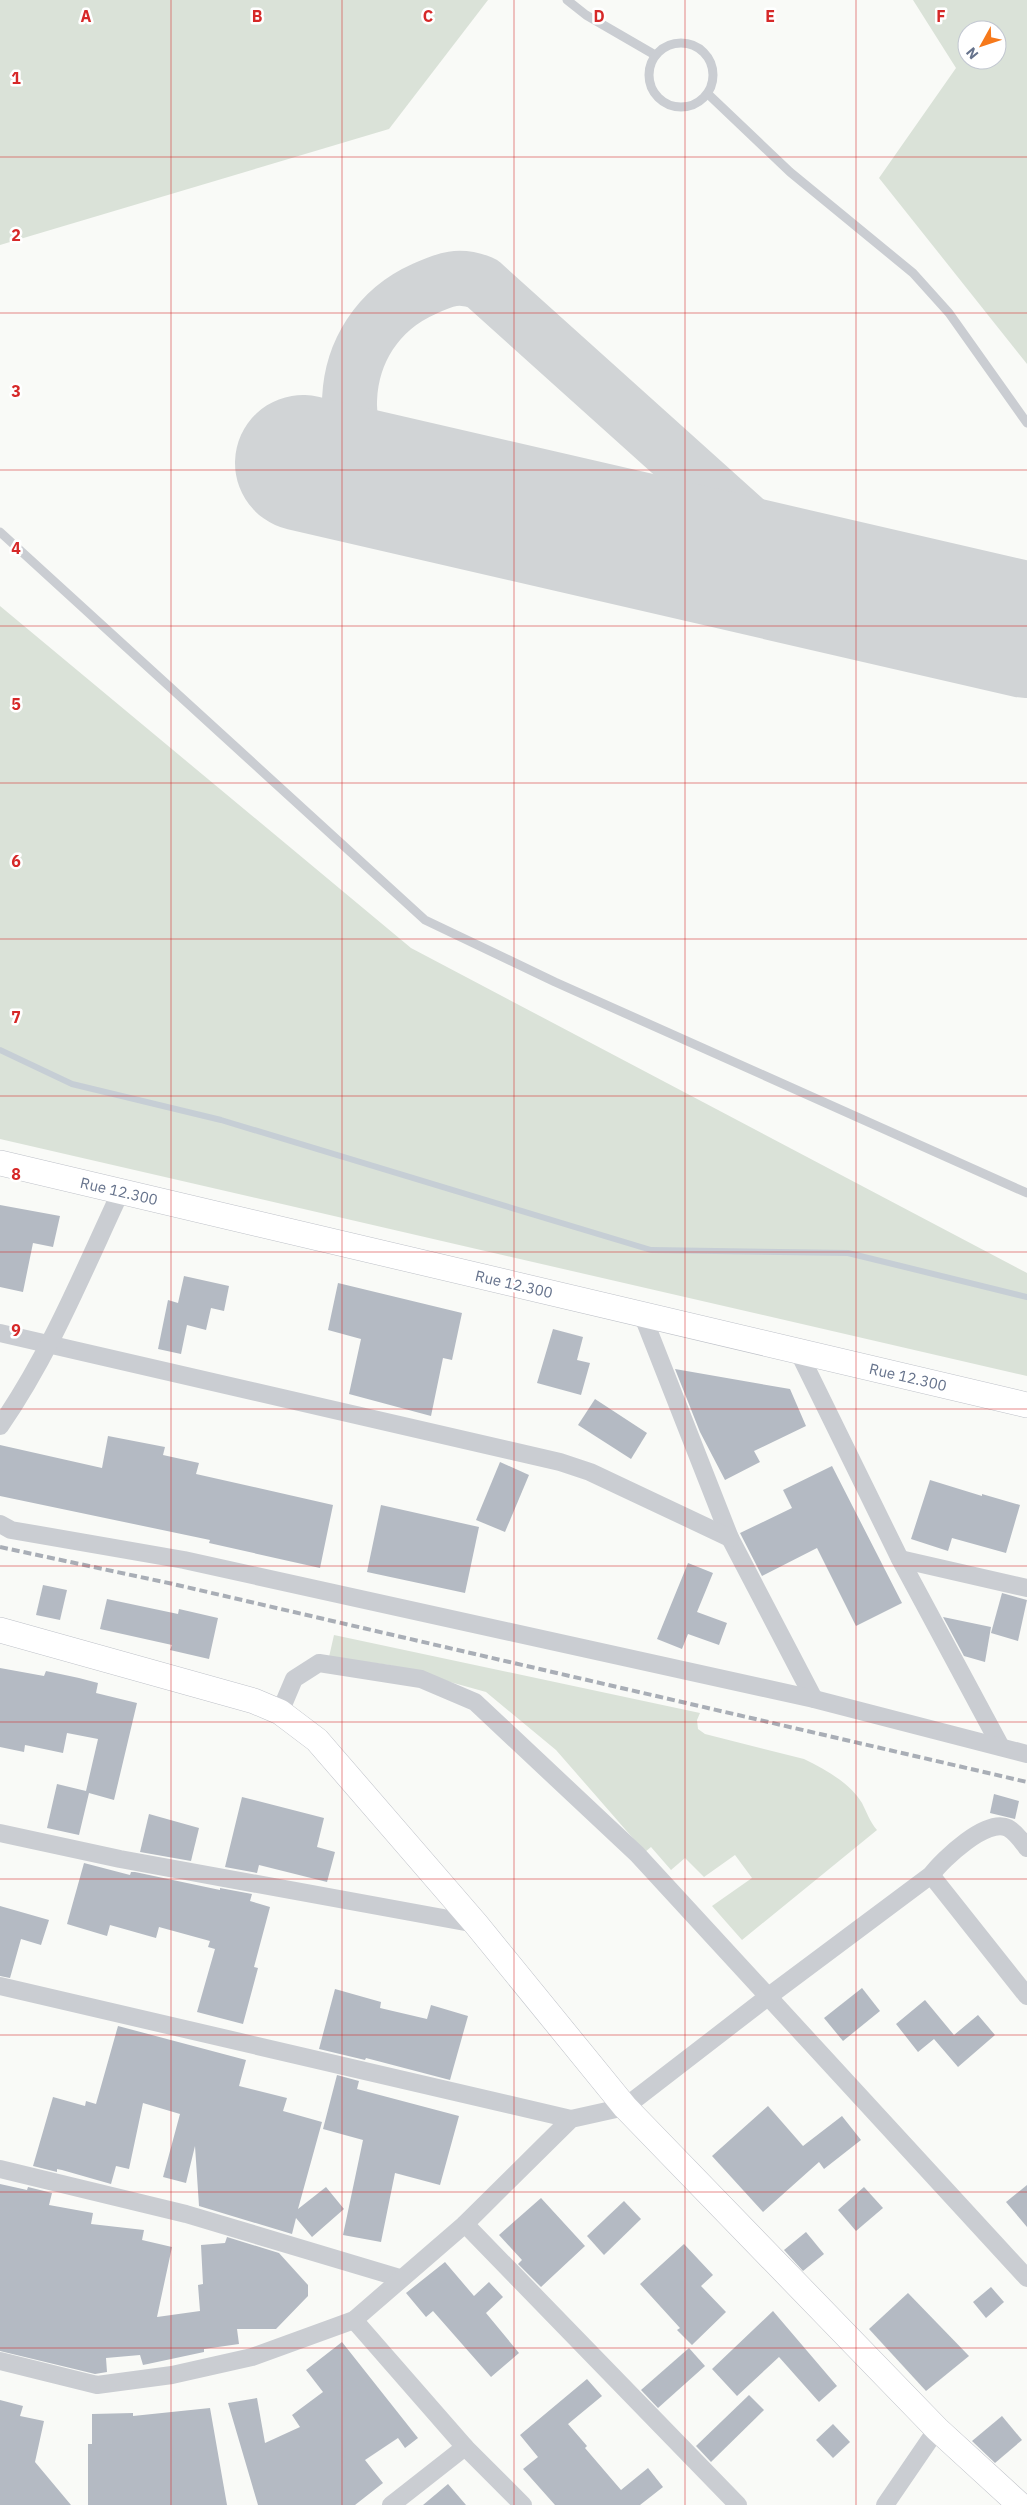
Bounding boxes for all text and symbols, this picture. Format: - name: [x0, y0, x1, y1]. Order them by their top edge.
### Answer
- text: A: [81, 6, 92, 26]
- text: B: [252, 6, 263, 26]
- text: C: [423, 6, 433, 26]
- text: D: [593, 6, 605, 26]
- text: E: [765, 6, 775, 26]
- text: F: [936, 6, 946, 26]
- north arrow: [957, 20, 1007, 70]
- text: N: [962, 44, 982, 63]
- text: 1: [11, 68, 21, 88]
- text: 2: [11, 225, 21, 245]
- text: 3: [11, 381, 21, 401]
- text: 4: [11, 538, 21, 558]
- text: 5: [11, 694, 21, 714]
- text: 6: [11, 851, 21, 871]
- text: 7: [11, 1007, 21, 1027]
- text: 8: [11, 1164, 21, 1184]
- street label: Rue 12.300: [78, 1173, 160, 1209]
- street label: Rue 12.300: [473, 1266, 555, 1302]
- text: 9: [11, 1320, 21, 1340]
- street label: Rue 12.300: [867, 1359, 949, 1395]

